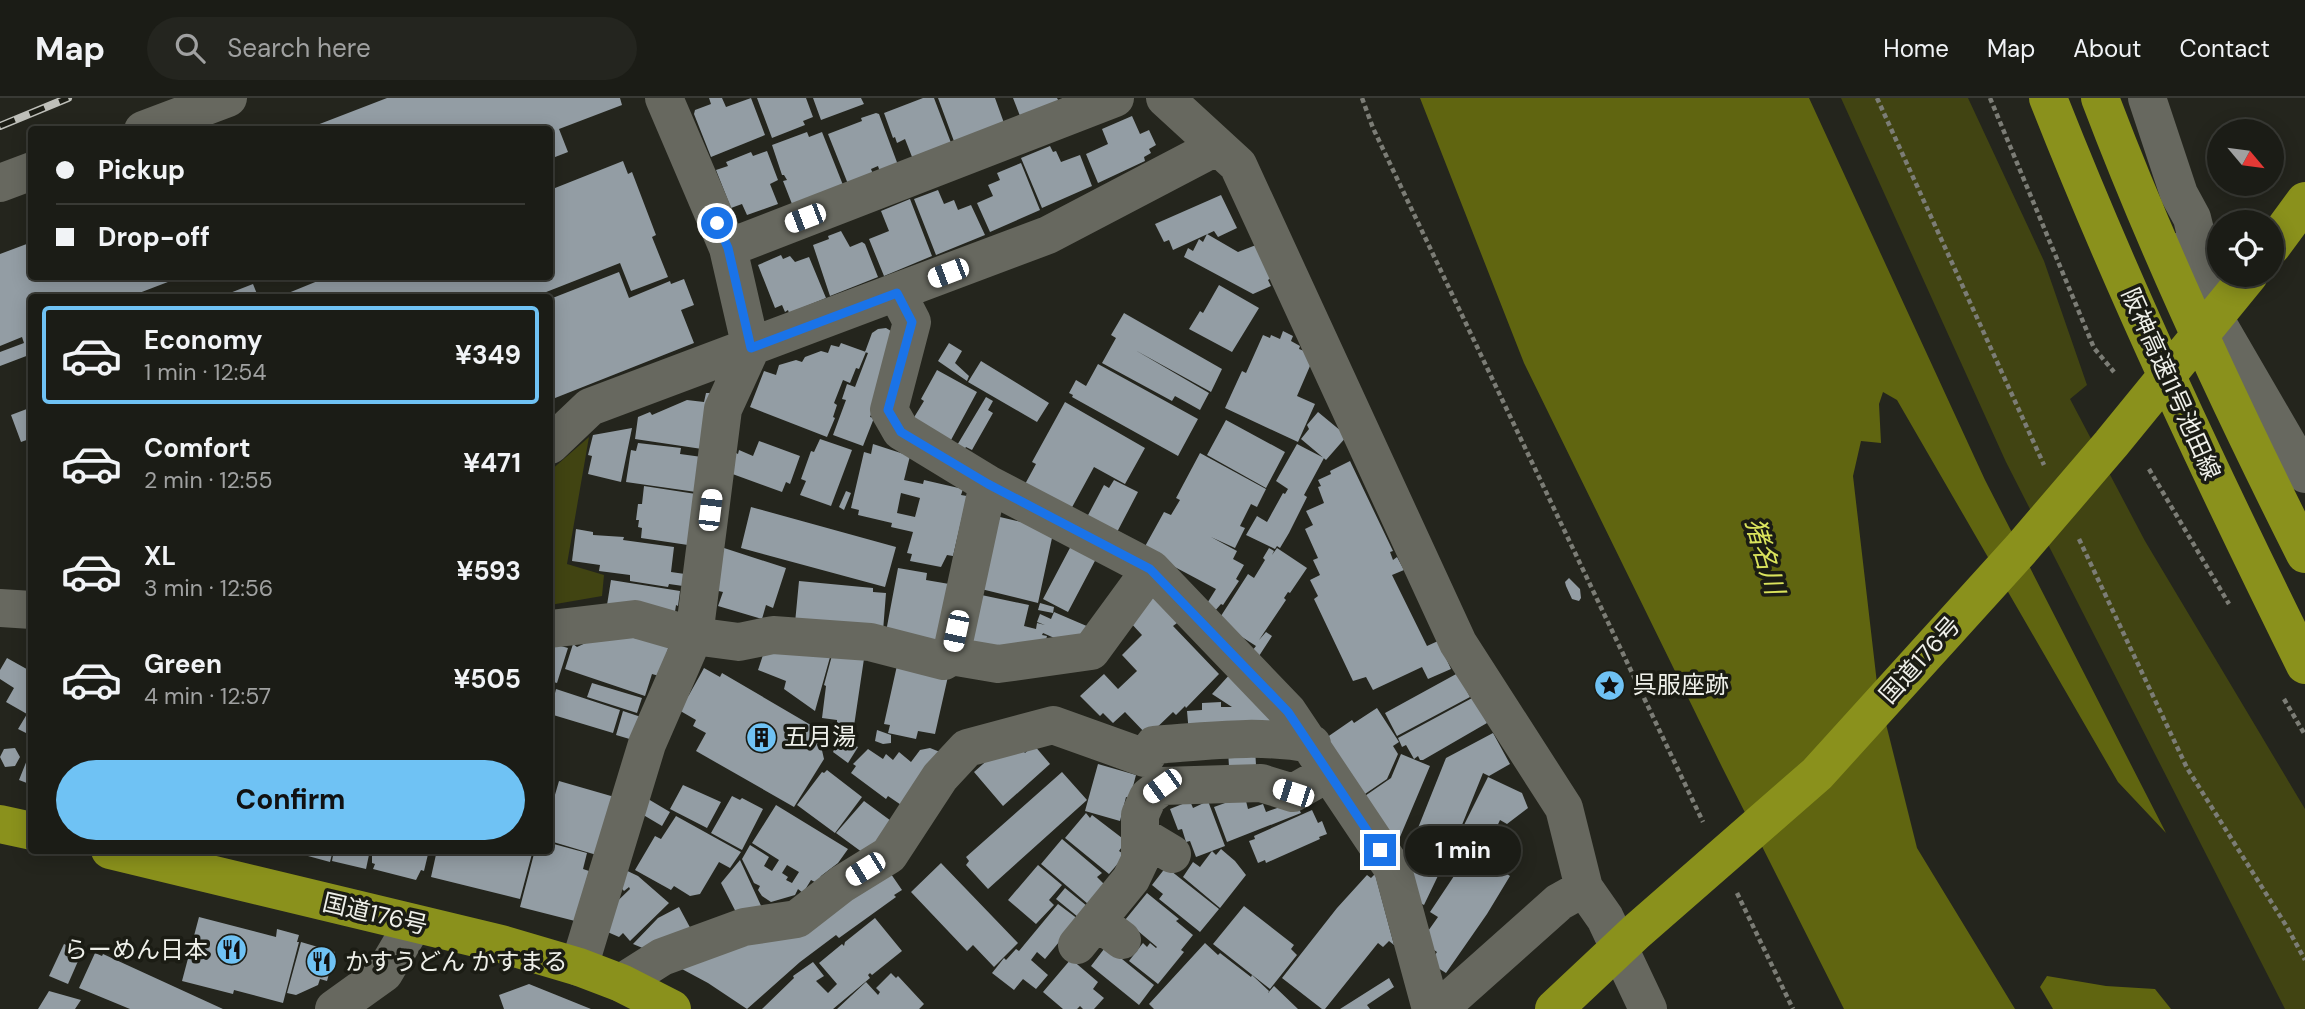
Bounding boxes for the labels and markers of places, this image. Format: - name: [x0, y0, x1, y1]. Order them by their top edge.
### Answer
- place icon: 呉服座跡: [1593, 668, 1627, 702]
- place label: 呉服座跡: [1633, 669, 1729, 700]
- building icon: 五月湯: [744, 720, 778, 754]
- place label: 五月湯: [784, 721, 856, 752]
- restaurant icon: らーめん日本: [214, 933, 248, 967]
- place label: らーめん日本: [64, 934, 208, 965]
- restaurant icon: かすうどん かすまる: [305, 945, 339, 979]
- place label: かすうどん かすまる: [345, 946, 567, 977]

